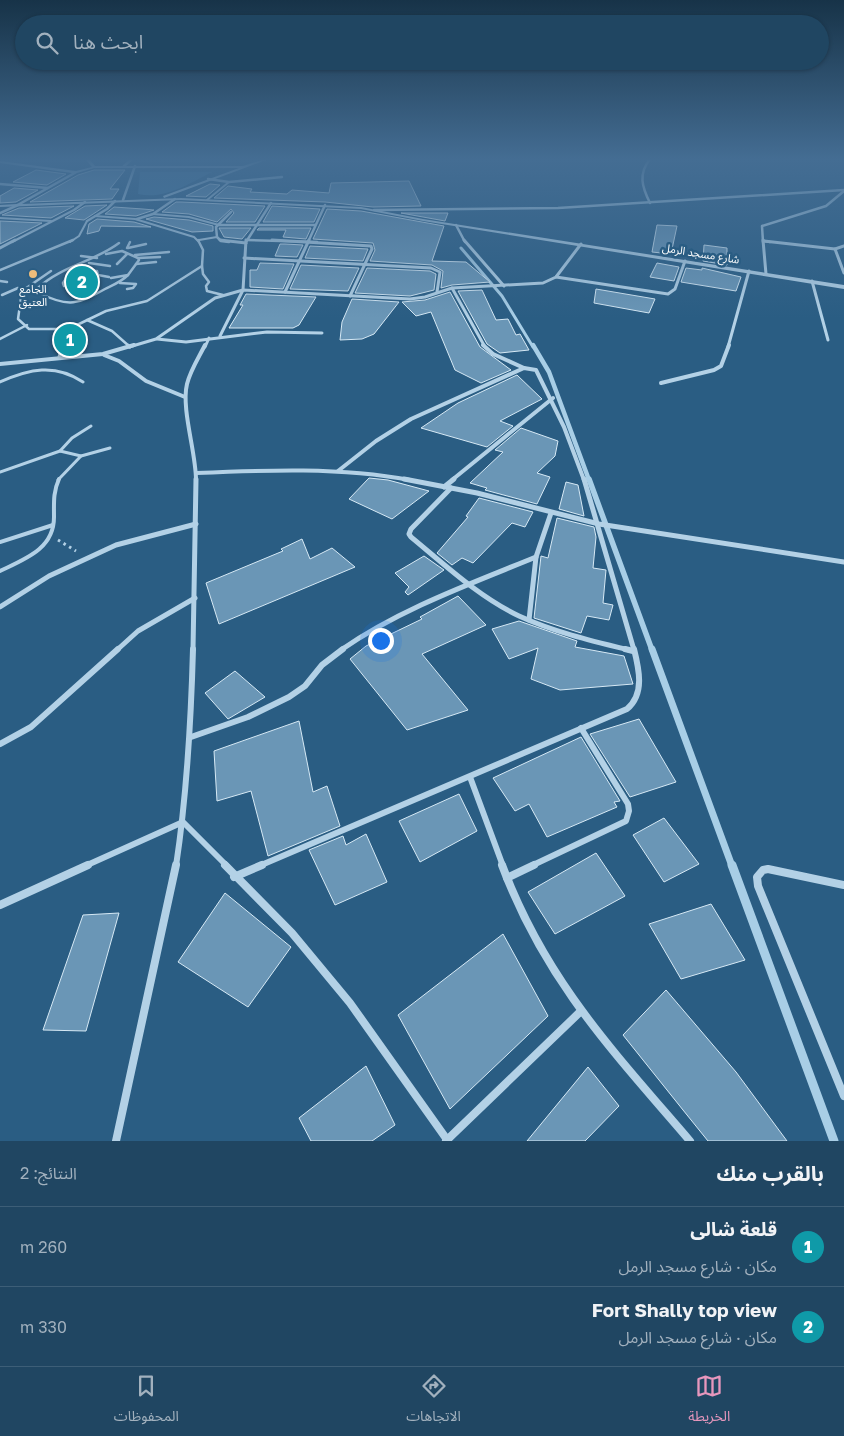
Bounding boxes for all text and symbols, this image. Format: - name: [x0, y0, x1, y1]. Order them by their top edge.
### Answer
- search box: [15, 15, 829, 70]
- icon: search: [33, 29, 61, 57]
- text: ابحث هنا: [73, 30, 143, 53]
- street label: شارع مسجد الرمل: [661, 240, 741, 268]
- pin: 2: [66, 263, 98, 301]
- marker: الجامع العتيق: [27, 268, 39, 280]
- place label: الجامع العتيق: [19, 282, 47, 309]
- pin: 1: [54, 321, 86, 359]
- your location: [368, 628, 394, 654]
- text: بالقرب منك: [716, 1160, 824, 1186]
- text: النتائج: 2: [20, 1163, 77, 1183]
- text: قلعة شالى: [690, 1217, 777, 1240]
- text: 260 m: [20, 1237, 67, 1257]
- text: 1: [804, 1237, 812, 1257]
- text: مكان · شارع مسجد الرمل: [618, 1256, 777, 1276]
- text: Fort Shally top view: [592, 1298, 777, 1321]
- text: 330 m: [20, 1317, 67, 1337]
- text: 2: [803, 1317, 813, 1337]
- text: مكان · شارع مسجد الرمل: [618, 1327, 777, 1347]
- tab: المحفوظات: [114, 1372, 179, 1431]
- tab: الاتجاهات: [406, 1372, 461, 1431]
- tab: الخريطة: [688, 1372, 730, 1431]

